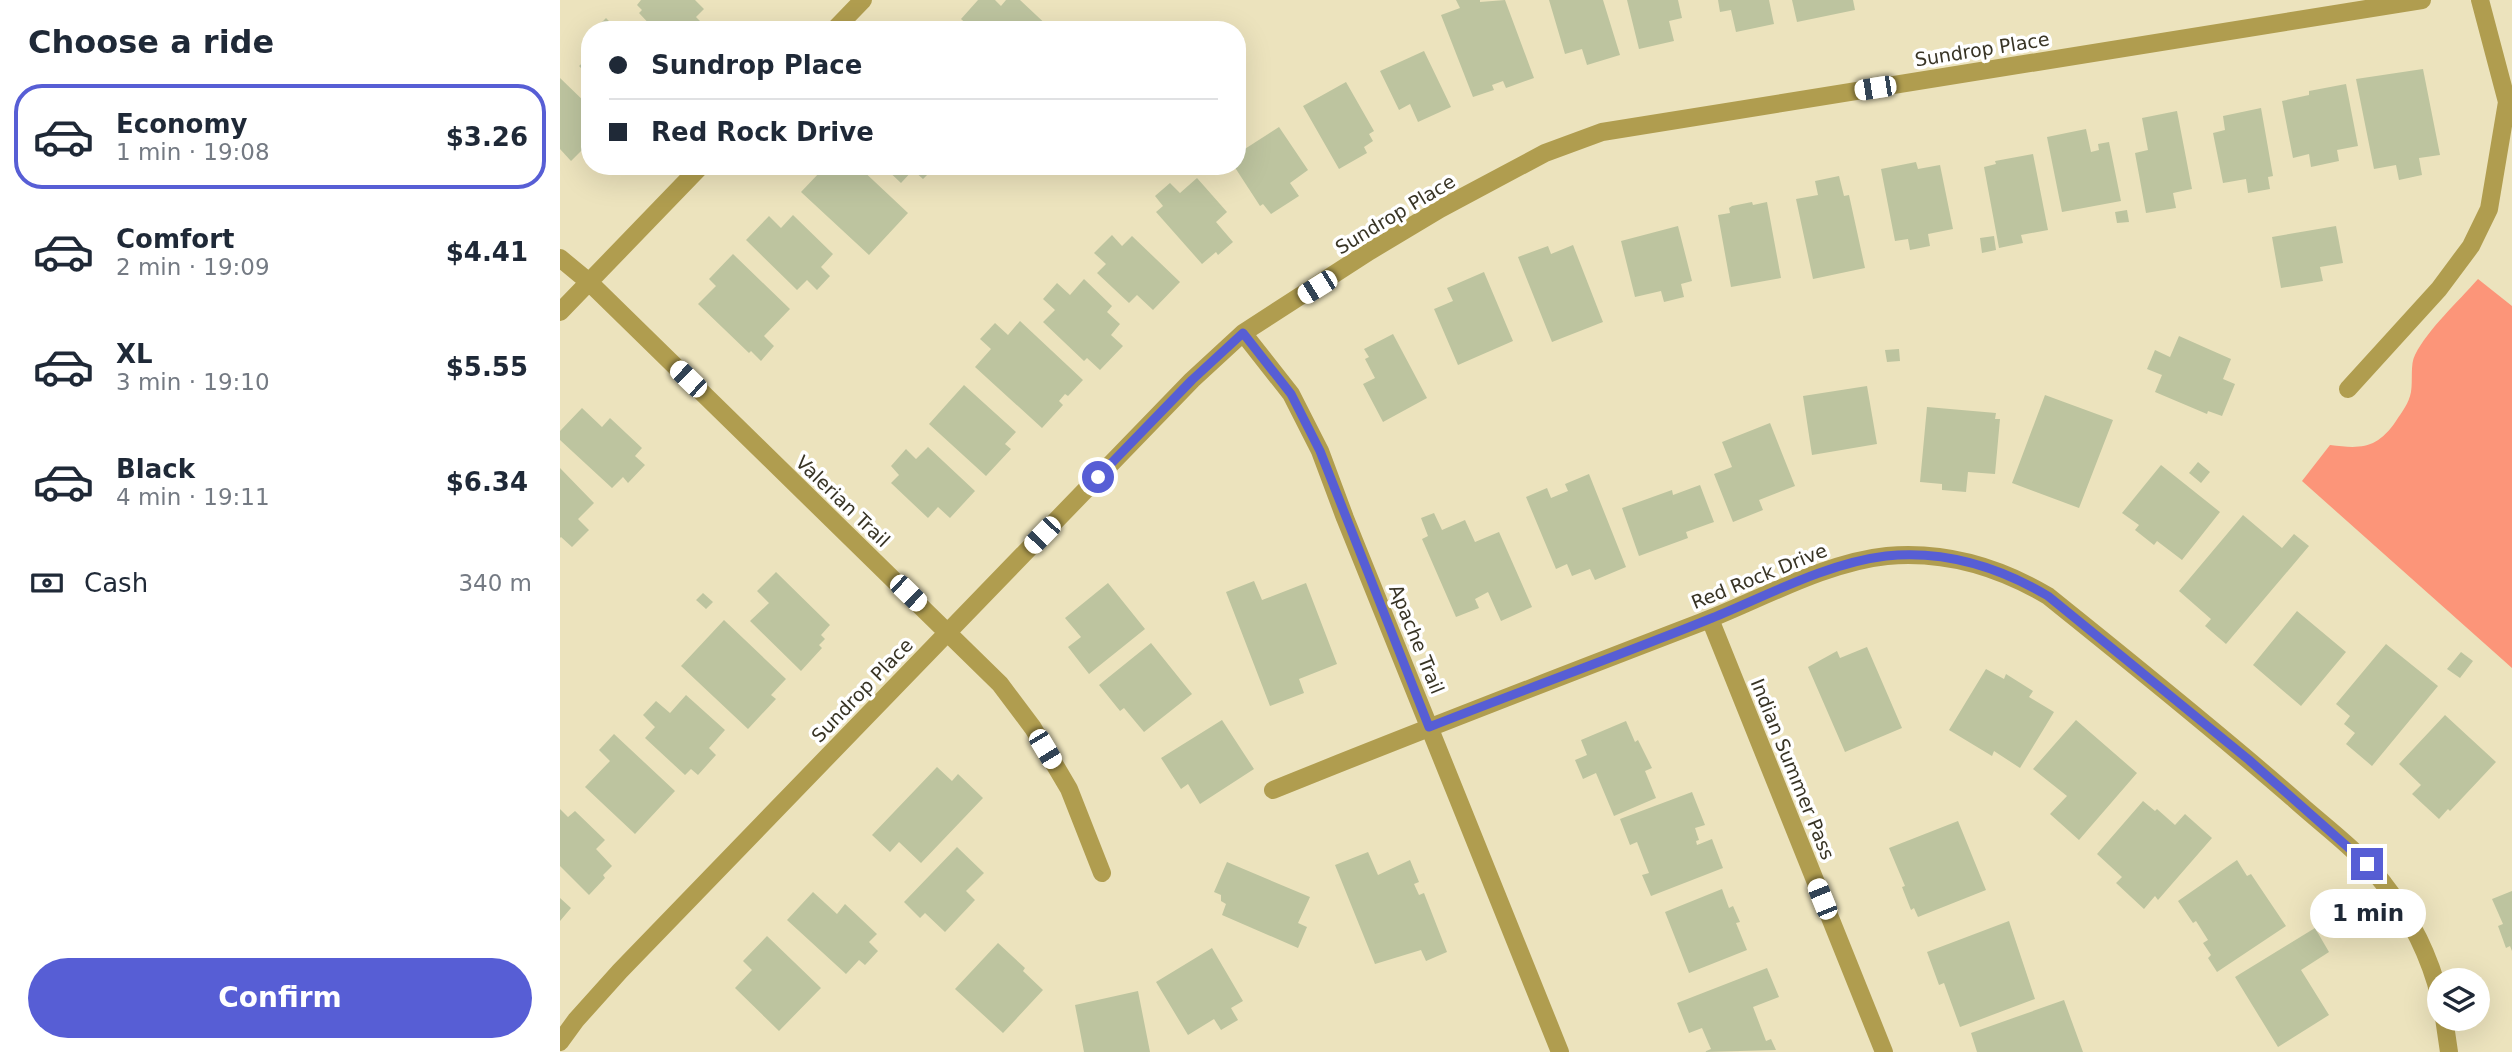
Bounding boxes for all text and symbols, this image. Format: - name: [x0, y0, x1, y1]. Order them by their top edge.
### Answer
- text: Choose a ride: [28, 23, 274, 61]
- street label: Sundrop Place: [1913, 28, 2051, 70]
- text: Sundrop Place: [651, 50, 862, 80]
- car: [1853, 74, 1898, 102]
- icon: car: [32, 105, 95, 168]
- text: Economy: [116, 109, 247, 139]
- text: Red Rock Drive: [651, 117, 874, 147]
- text: $3.26: [446, 122, 528, 152]
- text: 1 min · 19:08: [116, 139, 270, 165]
- street label: Sundrop Place: [1331, 170, 1459, 258]
- icon: car: [32, 220, 95, 283]
- text: Comfort: [116, 224, 234, 254]
- text: $4.41: [446, 237, 528, 267]
- text: 2 min · 19:09: [116, 254, 270, 280]
- car: [1294, 267, 1341, 307]
- icon: car: [32, 335, 95, 398]
- text: XL: [116, 339, 153, 369]
- text: $5.55: [446, 352, 528, 382]
- car: [666, 357, 711, 401]
- text: 3 min · 19:10: [116, 369, 270, 395]
- icon: car: [32, 450, 95, 513]
- street label: Valerian Trail: [792, 451, 894, 551]
- text: Black: [116, 454, 195, 484]
- route start: [1082, 461, 1114, 493]
- text: $6.34: [446, 467, 528, 497]
- text: 4 min · 19:11: [116, 484, 270, 510]
- car: [1020, 513, 1065, 557]
- street label: Red Rock Drive: [1688, 539, 1830, 613]
- icon: cash: [28, 564, 66, 602]
- text: Cash: [84, 568, 148, 598]
- text: 340 m: [458, 570, 532, 596]
- car: [886, 571, 931, 615]
- street label: Apache Trail: [1385, 581, 1449, 697]
- street label: Sundrop Place: [807, 633, 917, 747]
- street label: Indian Summer Pass: [1747, 675, 1839, 863]
- car: [1026, 726, 1065, 772]
- route end: [2351, 848, 2383, 880]
- car: [1805, 876, 1840, 922]
- callout: 1 min: [2309, 888, 2425, 938]
- text: 1 min: [2332, 900, 2404, 926]
- button: Confirm: [28, 958, 532, 1038]
- map controls: [2427, 968, 2490, 1031]
- button: layers: [2427, 968, 2490, 1031]

